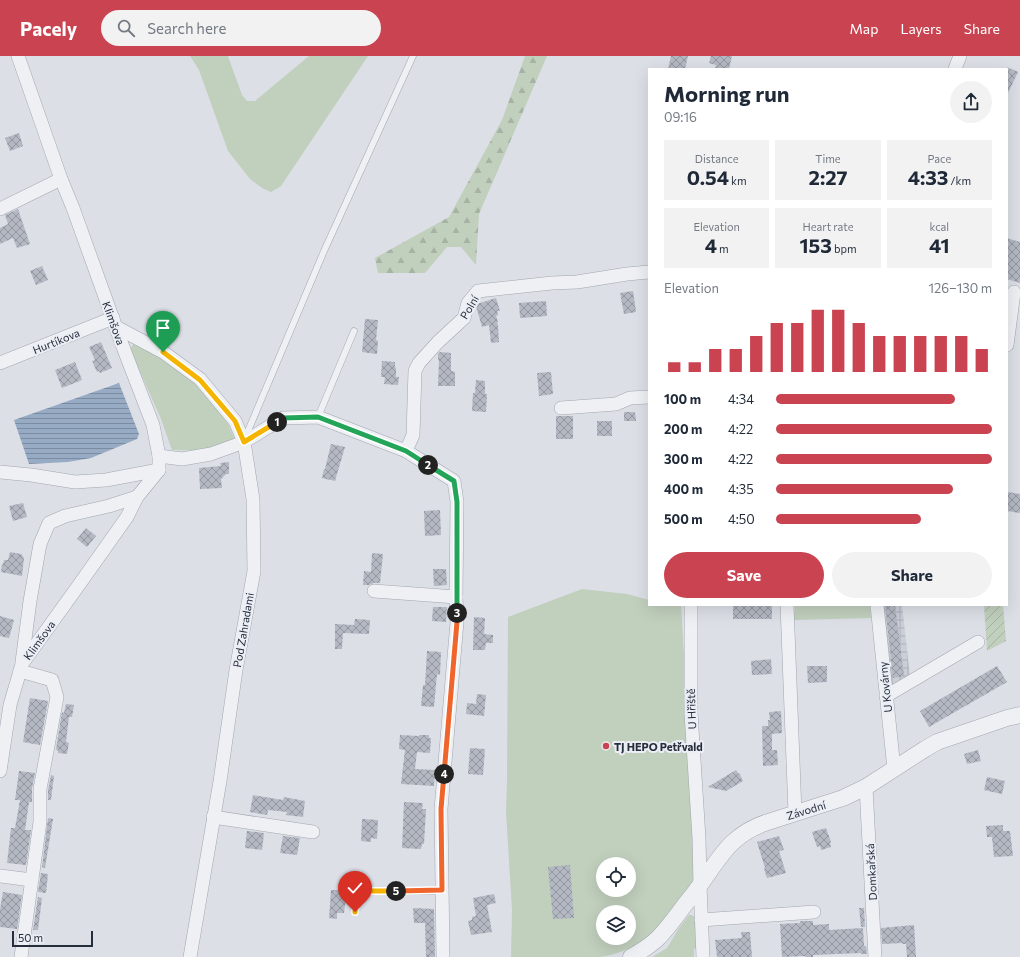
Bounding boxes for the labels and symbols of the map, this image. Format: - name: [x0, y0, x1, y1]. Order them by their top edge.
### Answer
- street label: Polní: [457, 292, 482, 321]
- street label: Klimšova: [100, 300, 128, 346]
- pin: [146, 311, 180, 352]
- street label: Hurtíkova: [31, 326, 81, 356]
- pin: 1: [267, 412, 287, 432]
- pin: 2: [418, 455, 438, 475]
- street label: Pod Zahradami: [230, 591, 256, 668]
- pin: 3: [447, 603, 467, 623]
- street label: Klimšova: [20, 618, 58, 662]
- street label: U Kovárny: [876, 661, 894, 713]
- street label: U Hřiště: [684, 688, 698, 730]
- place label: TJ HEPO Petřvald: [614, 740, 703, 754]
- marker: TJ HEPO Petřvald: [601, 741, 611, 751]
- pin: 4: [434, 764, 454, 784]
- street label: Závodní: [785, 798, 828, 822]
- street label: Domkařská: [863, 843, 879, 901]
- pin: [338, 871, 372, 912]
- pin: 5: [386, 881, 406, 901]
- scale bar: [12, 929, 93, 948]

